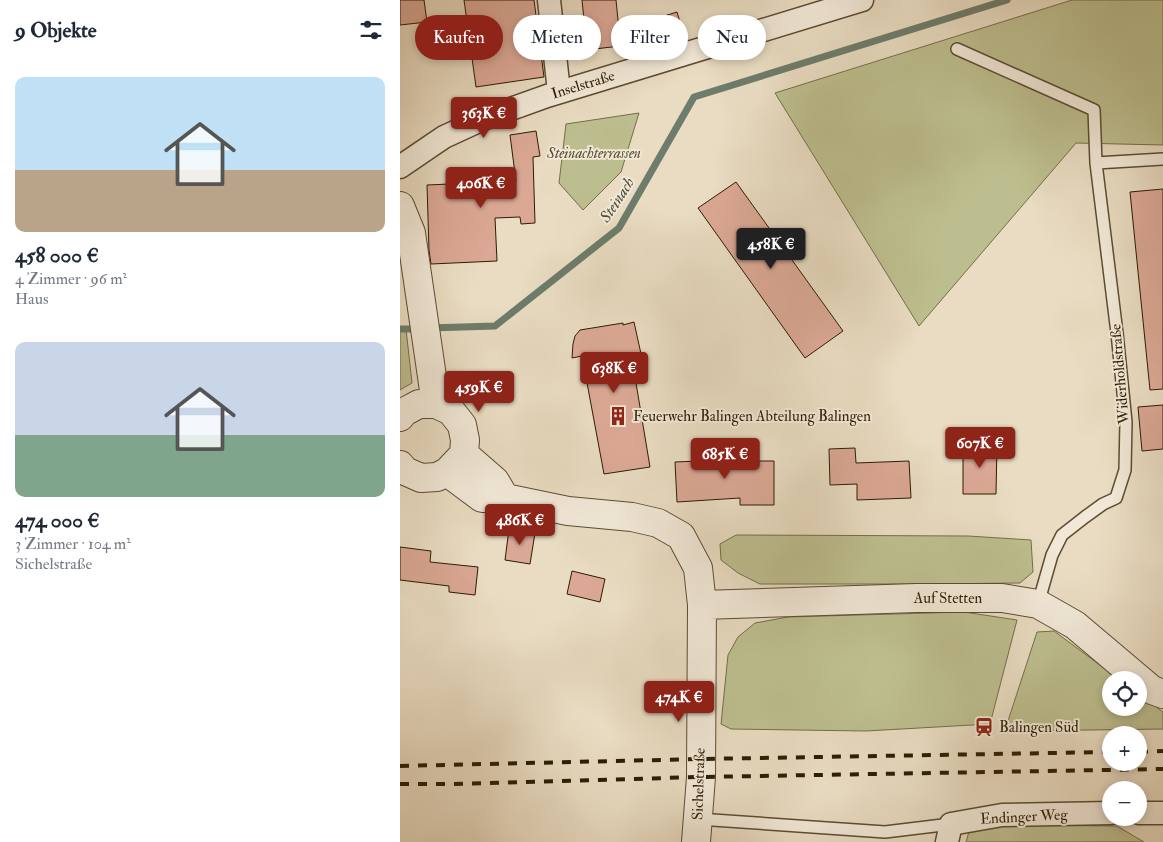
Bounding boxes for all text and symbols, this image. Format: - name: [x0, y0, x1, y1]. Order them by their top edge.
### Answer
- chip: Kaufen: [415, 15, 503, 60]
- chip: Mieten: [513, 15, 601, 60]
- chip: Filter: [611, 15, 688, 60]
- chip: Neu: [698, 15, 766, 60]
- icon: filters: [357, 16, 385, 44]
- text: 9 Objekte: [15, 17, 97, 44]
- street label: Inselstraße: [549, 66, 617, 104]
- pin: 363K €: [443, 96, 525, 139]
- text: 363K €: [462, 103, 506, 123]
- icon: home: [155, 109, 245, 199]
- park label: Steinachterrassen: [546, 144, 641, 163]
- pin: 406K €: [440, 166, 522, 209]
- text: 406K €: [457, 173, 505, 193]
- water label: Steinach: [595, 174, 639, 227]
- pin: 458K €: [730, 228, 812, 270]
- text: 458K €: [747, 234, 795, 254]
- text: 458 000 €: [15, 242, 99, 269]
- text: 4 Zimmer · 96 m²: [15, 269, 127, 289]
- text: Haus: [15, 289, 48, 309]
- street label: Widerholdstraße: [1106, 323, 1134, 426]
- pin: 638K €: [573, 352, 655, 394]
- text: 638K €: [591, 358, 637, 378]
- pin: 459K €: [438, 370, 520, 413]
- icon: home: [155, 374, 245, 464]
- text: 459K €: [455, 377, 503, 397]
- building icon: Feuerwehr Balingen Abteilung Balingen: [607, 405, 629, 427]
- place label: Feuerwehr Balingen Abteilung Balingen: [633, 407, 871, 426]
- pin: 607K €: [939, 426, 1021, 469]
- text: 607K €: [956, 433, 1004, 453]
- pin: 685K €: [684, 438, 766, 480]
- text: 685K €: [702, 444, 748, 464]
- pin: 486K €: [479, 504, 561, 546]
- text: 474 000 €: [15, 507, 100, 534]
- text: 486K €: [496, 510, 544, 530]
- text: 3 Zimmer · 104 m²: [15, 534, 131, 554]
- text: Sichelstraße: [15, 554, 92, 574]
- street label: Auf Stetten: [913, 589, 982, 608]
- map controls: [1102, 671, 1147, 826]
- button: locate: [1102, 671, 1147, 716]
- pin: 474K €: [638, 680, 720, 723]
- text: 474K €: [655, 687, 703, 707]
- station icon: Balingen Süd: [973, 716, 995, 738]
- place label: Balingen Süd: [999, 718, 1079, 737]
- button: +: [1102, 726, 1147, 771]
- street label: Sichelstraße: [688, 748, 710, 820]
- button: −: [1102, 781, 1147, 826]
- street label: Endinger Weg: [980, 805, 1069, 829]

